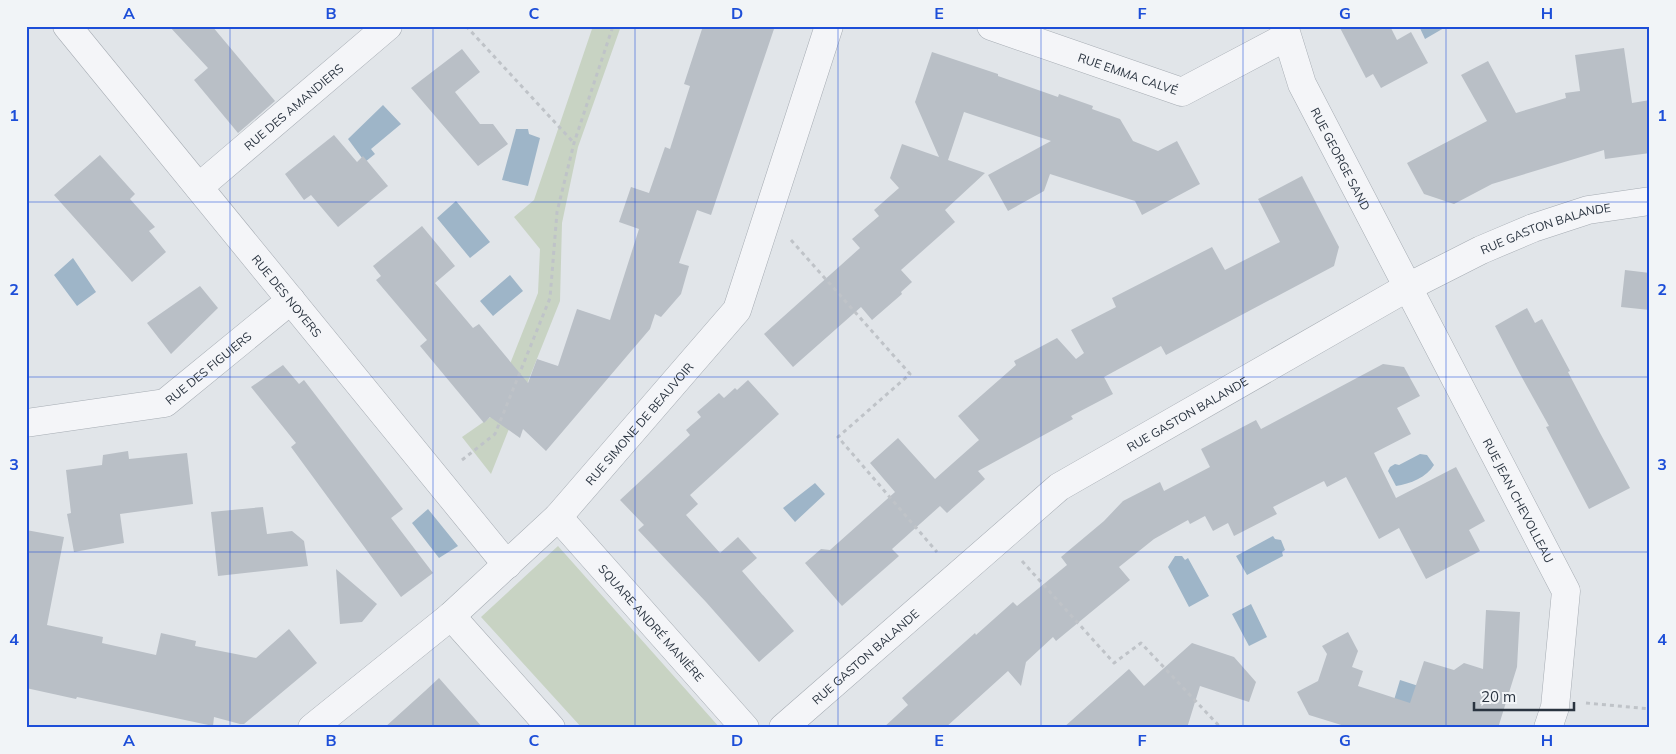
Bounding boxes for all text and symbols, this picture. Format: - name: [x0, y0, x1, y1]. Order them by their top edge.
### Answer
- text: A: [123, 3, 135, 23]
- text: B: [325, 3, 337, 23]
- text: C: [529, 3, 540, 23]
- text: D: [731, 3, 743, 23]
- text: E: [934, 3, 944, 23]
- text: F: [1137, 3, 1147, 23]
- text: G: [1339, 3, 1351, 23]
- text: H: [1541, 3, 1553, 23]
- street label: RUE EMMA CALVÉ: [1076, 49, 1180, 98]
- street label: RUE DES AMANDIERS: [241, 60, 346, 153]
- text: 1: [9, 105, 19, 125]
- street label: RUE GEORGE SAND: [1308, 105, 1374, 213]
- text: 1: [1657, 105, 1667, 125]
- street label: RUE GASTON BALANDE: [1478, 199, 1612, 257]
- street label: RUE DES NOYERS: [249, 251, 325, 340]
- text: 2: [9, 279, 19, 299]
- text: 2: [1657, 279, 1667, 299]
- street label: RUE DES FIGUIERS: [162, 328, 254, 408]
- street label: RUE SIMONE DE BEAUVOIR: [582, 359, 696, 488]
- street label: RUE GASTON BALANDE: [1124, 373, 1250, 454]
- street label: RUE JEAN CHEVOLLEAU: [1480, 435, 1557, 565]
- text: 3: [9, 454, 19, 474]
- text: 3: [1657, 454, 1667, 474]
- street label: SQUARE ANDRÉ MANIÈRE: [596, 561, 707, 684]
- street label: RUE GASTON BALANDE: [808, 606, 922, 707]
- text: 4: [9, 629, 19, 649]
- text: 4: [1657, 629, 1667, 649]
- scale bar: [1474, 679, 1574, 711]
- text: 20 m: [1481, 687, 1516, 706]
- text: A: [123, 730, 135, 750]
- text: B: [325, 730, 337, 750]
- text: C: [529, 730, 540, 750]
- text: D: [731, 730, 743, 750]
- text: E: [934, 730, 944, 750]
- text: F: [1137, 730, 1147, 750]
- text: G: [1339, 730, 1351, 750]
- text: H: [1541, 730, 1553, 750]

